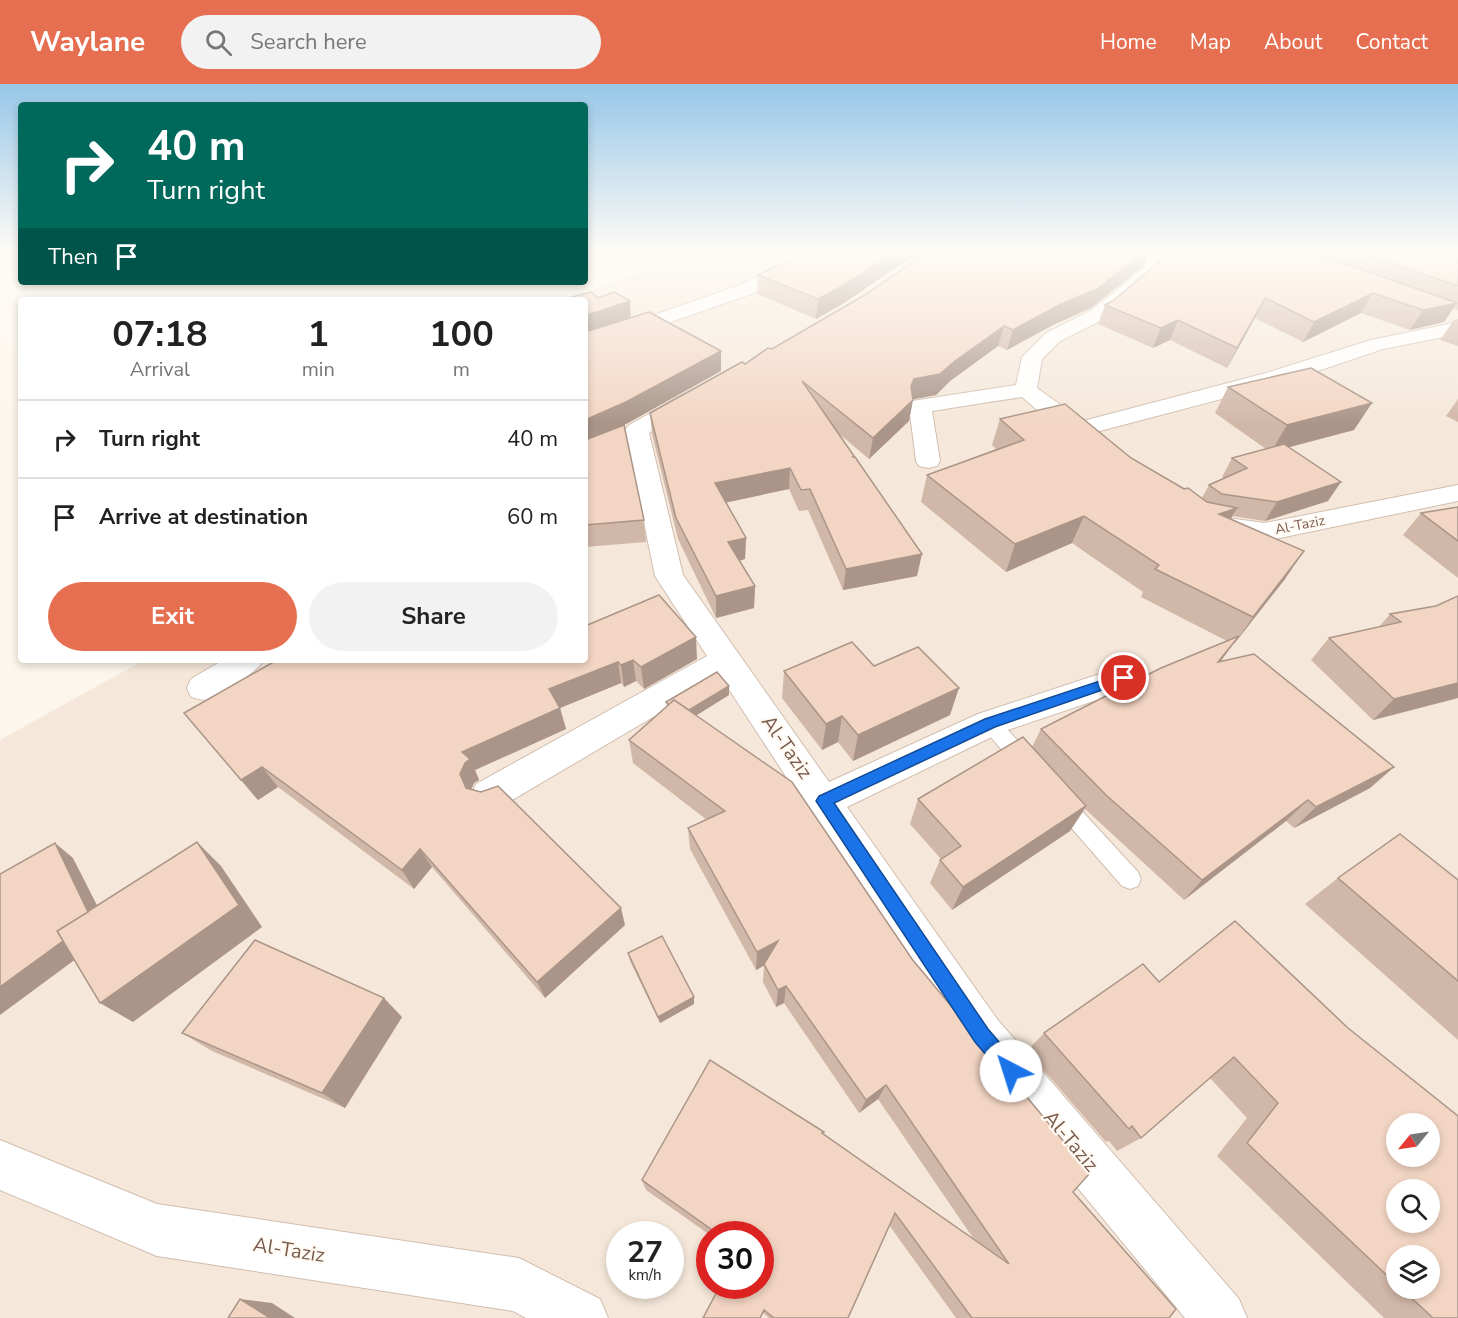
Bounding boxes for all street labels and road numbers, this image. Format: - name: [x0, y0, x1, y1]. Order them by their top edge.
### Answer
- street label: Al-Taziz: [1273, 511, 1327, 539]
- street label: Al-Taziz: [755, 710, 819, 784]
- street label: Al-Taziz: [1037, 1105, 1105, 1177]
- street label: Al-Taziz: [251, 1231, 327, 1269]

